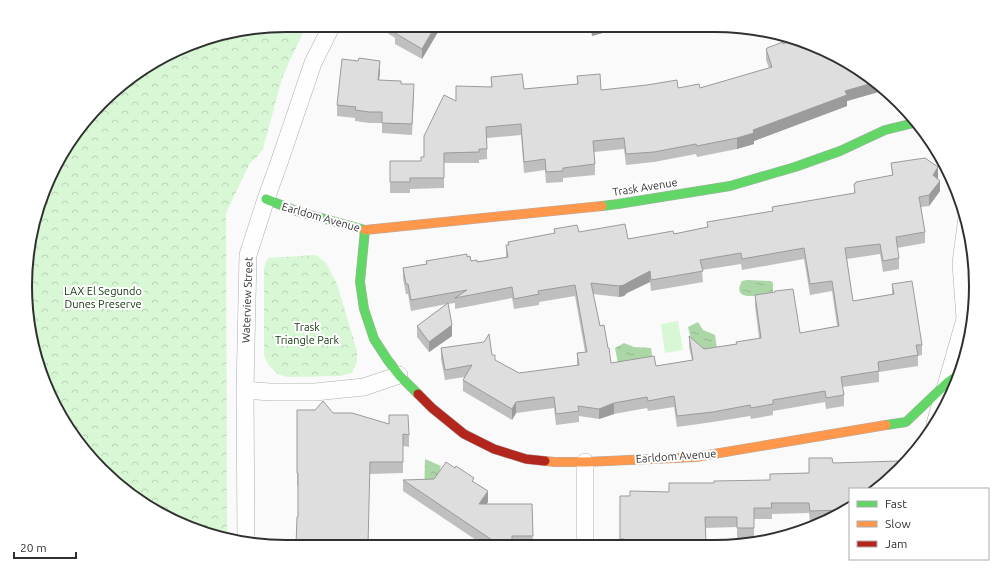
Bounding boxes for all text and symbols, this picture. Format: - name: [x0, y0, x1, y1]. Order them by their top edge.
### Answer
- street label: Trask Avenue: [612, 176, 678, 198]
- street label: Earldom Avenue: [281, 200, 361, 234]
- street label: Waterview Street: [239, 256, 255, 343]
- park label: LAX El Segundo Dunes Preserve: [64, 285, 142, 310]
- park label: Trask Triangle Park: [275, 321, 340, 346]
- street label: Earldom Avenue: [635, 447, 717, 465]
- legend: [849, 488, 989, 560]
- text: Fast: [885, 497, 907, 510]
- text: Slow: [885, 517, 911, 530]
- scale bar: [14, 534, 76, 560]
- text: Jam: [885, 537, 907, 550]
- text: 20 m: [20, 541, 47, 554]

